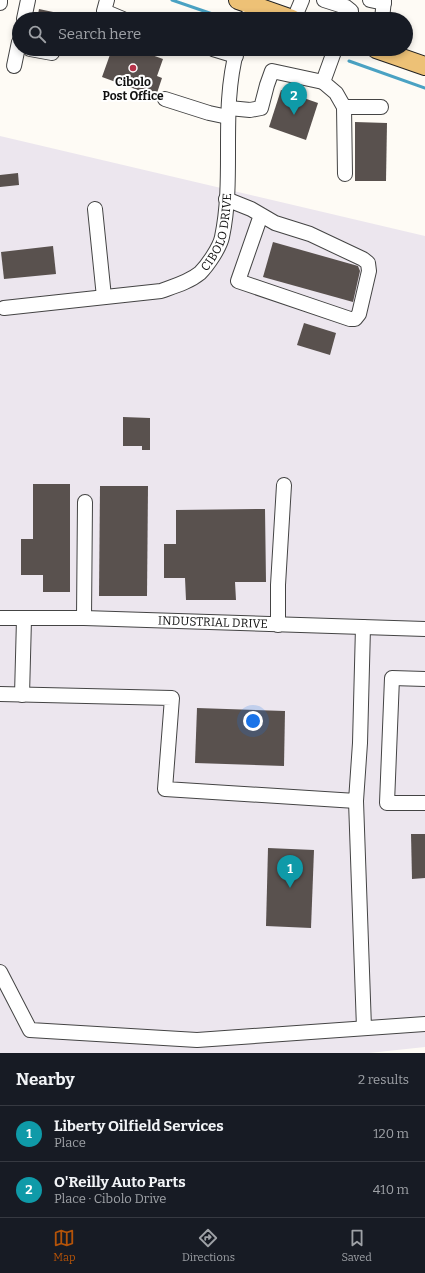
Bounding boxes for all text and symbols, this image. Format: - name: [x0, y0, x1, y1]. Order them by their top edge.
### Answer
- search box: [12, 12, 413, 56]
- icon: search: [26, 23, 48, 45]
- text: Search here: [58, 25, 141, 43]
- marker: Cibolo Post Office: [128, 63, 138, 73]
- place label: Cibolo Post Office: [102, 75, 164, 103]
- pin: 2: [281, 82, 307, 115]
- street label: CIBOLO DRIVE: [198, 193, 234, 274]
- street label: INDUSTRIAL DRIVE: [158, 613, 268, 631]
- your location: [243, 711, 263, 731]
- pin: 1: [277, 855, 303, 888]
- text: Nearby: [16, 1069, 75, 1090]
- text: 2 results: [358, 1072, 409, 1087]
- text: Liberty Oilfield Services: [54, 1117, 224, 1135]
- text: 1: [26, 1126, 32, 1141]
- text: 120 m: [373, 1126, 409, 1141]
- text: Place: [54, 1135, 86, 1150]
- text: O'Reilly Auto Parts: [54, 1173, 186, 1191]
- text: 2: [25, 1182, 33, 1197]
- text: 410 m: [373, 1182, 409, 1197]
- text: Place · Cibolo Drive: [54, 1191, 167, 1206]
- tab: Map: [53, 1227, 75, 1264]
- tab: Directions: [182, 1227, 235, 1264]
- tab: Saved: [341, 1227, 372, 1264]

